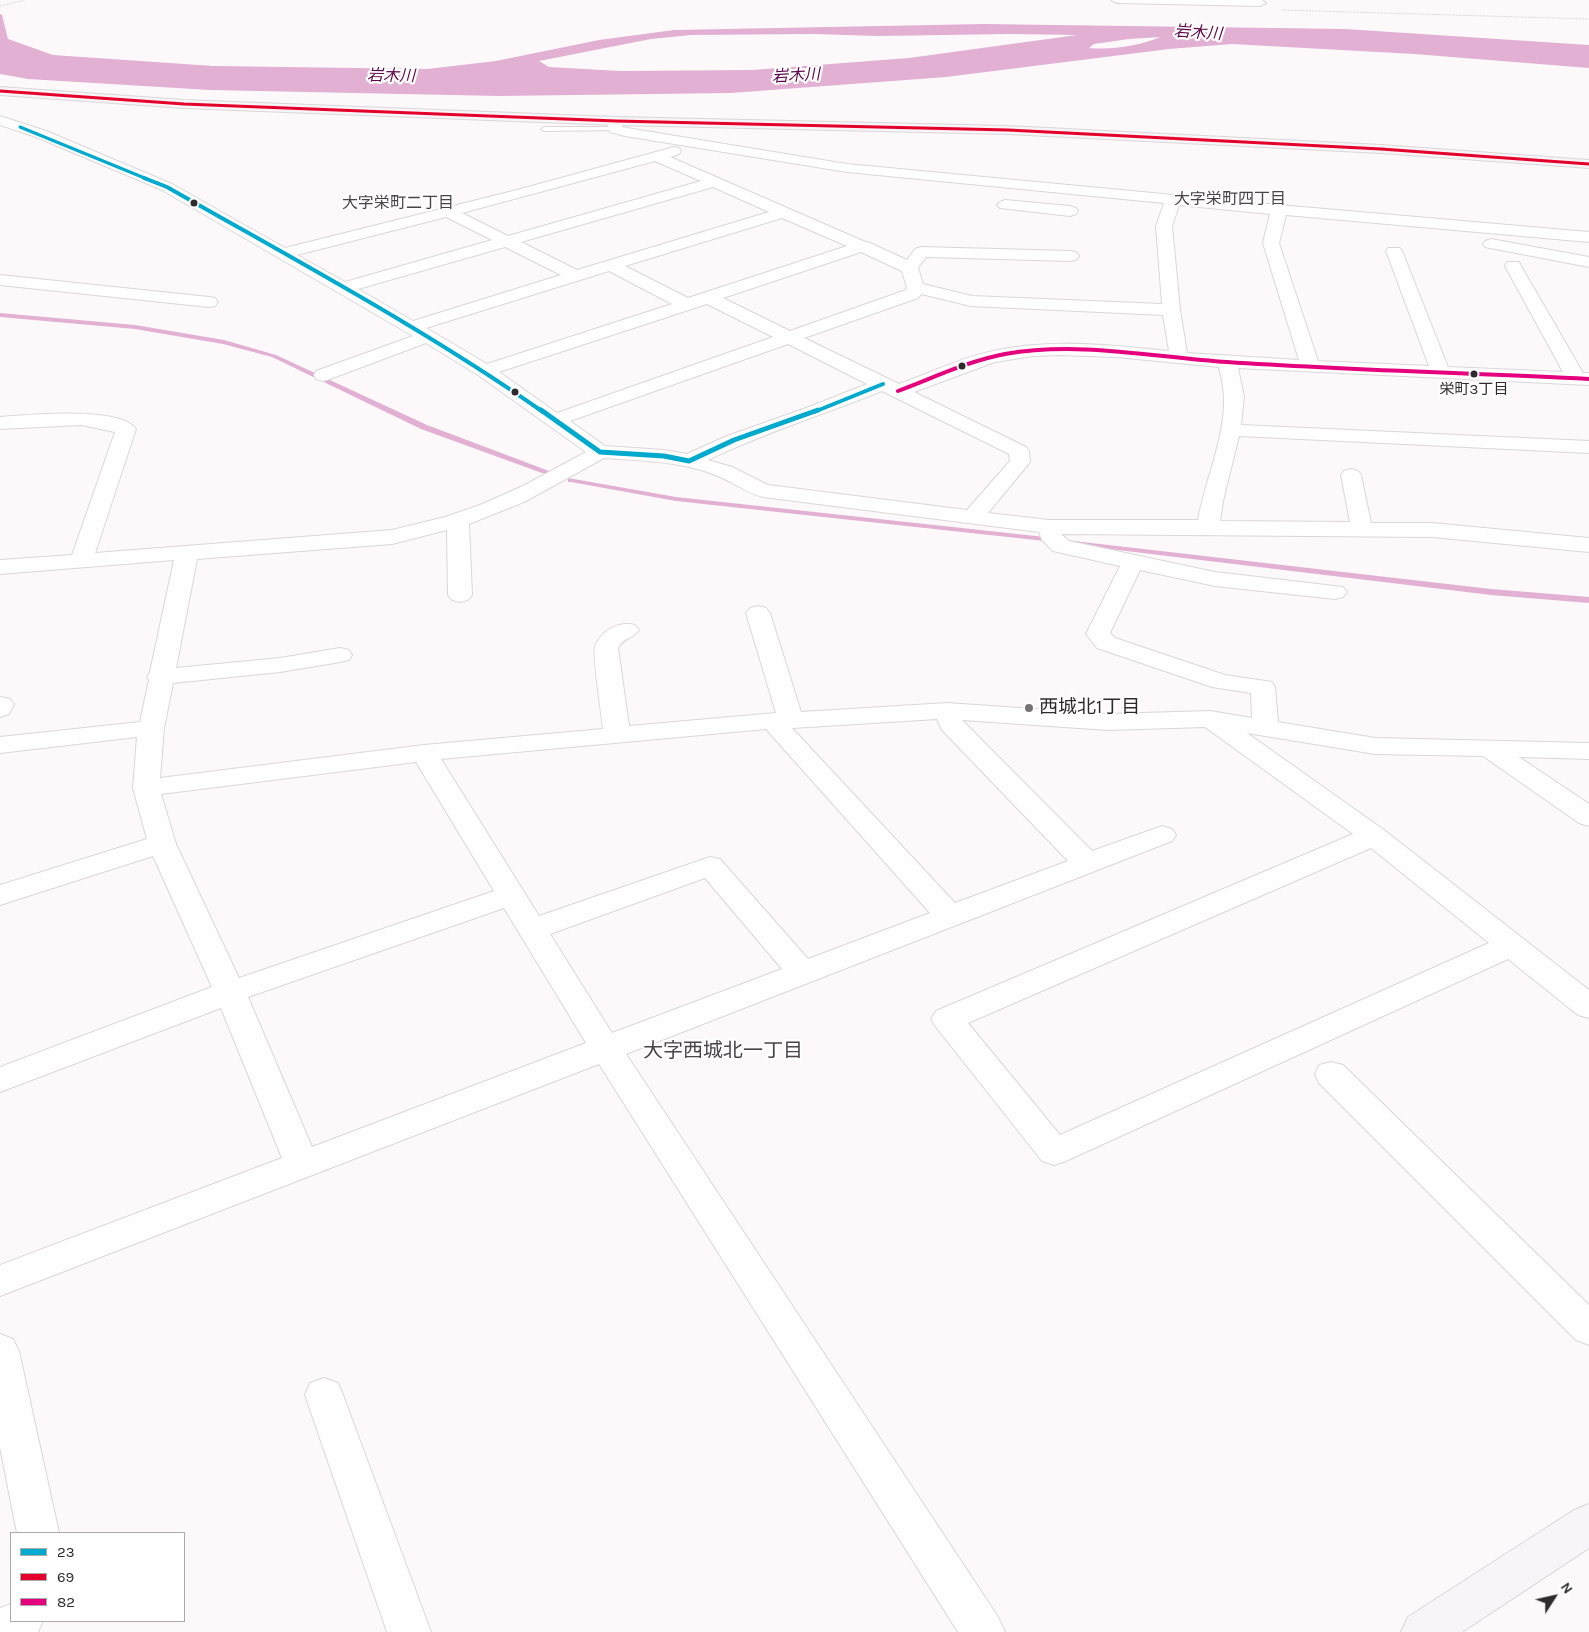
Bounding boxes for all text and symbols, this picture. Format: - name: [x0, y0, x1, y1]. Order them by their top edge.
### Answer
- water label: 岩木川: [1173, 22, 1223, 44]
- water label: 岩木川: [772, 65, 820, 87]
- water label: 岩木川: [367, 66, 415, 86]
- district label: 大字栄町四丁目: [1174, 189, 1286, 209]
- district label: 大字栄町二丁目: [342, 193, 454, 213]
- unlabelled marker: [189, 198, 199, 208]
- unlabelled marker: [957, 361, 967, 371]
- marker: 栄町3丁目: [1469, 369, 1479, 379]
- place label: 栄町3丁目: [1440, 381, 1508, 399]
- unlabelled marker: [510, 387, 520, 397]
- place label: 西城北1丁目: [1039, 697, 1140, 719]
- marker: 西城北1丁目: [1023, 702, 1035, 714]
- district label: 大字西城北一丁目: [643, 1039, 803, 1063]
- legend: [10, 1532, 185, 1622]
- text: 23: [57, 1543, 75, 1561]
- text: 69: [57, 1568, 74, 1586]
- north arrow: [1529, 1572, 1579, 1622]
- text: N: [1557, 1579, 1577, 1597]
- text: 82: [57, 1593, 75, 1611]

